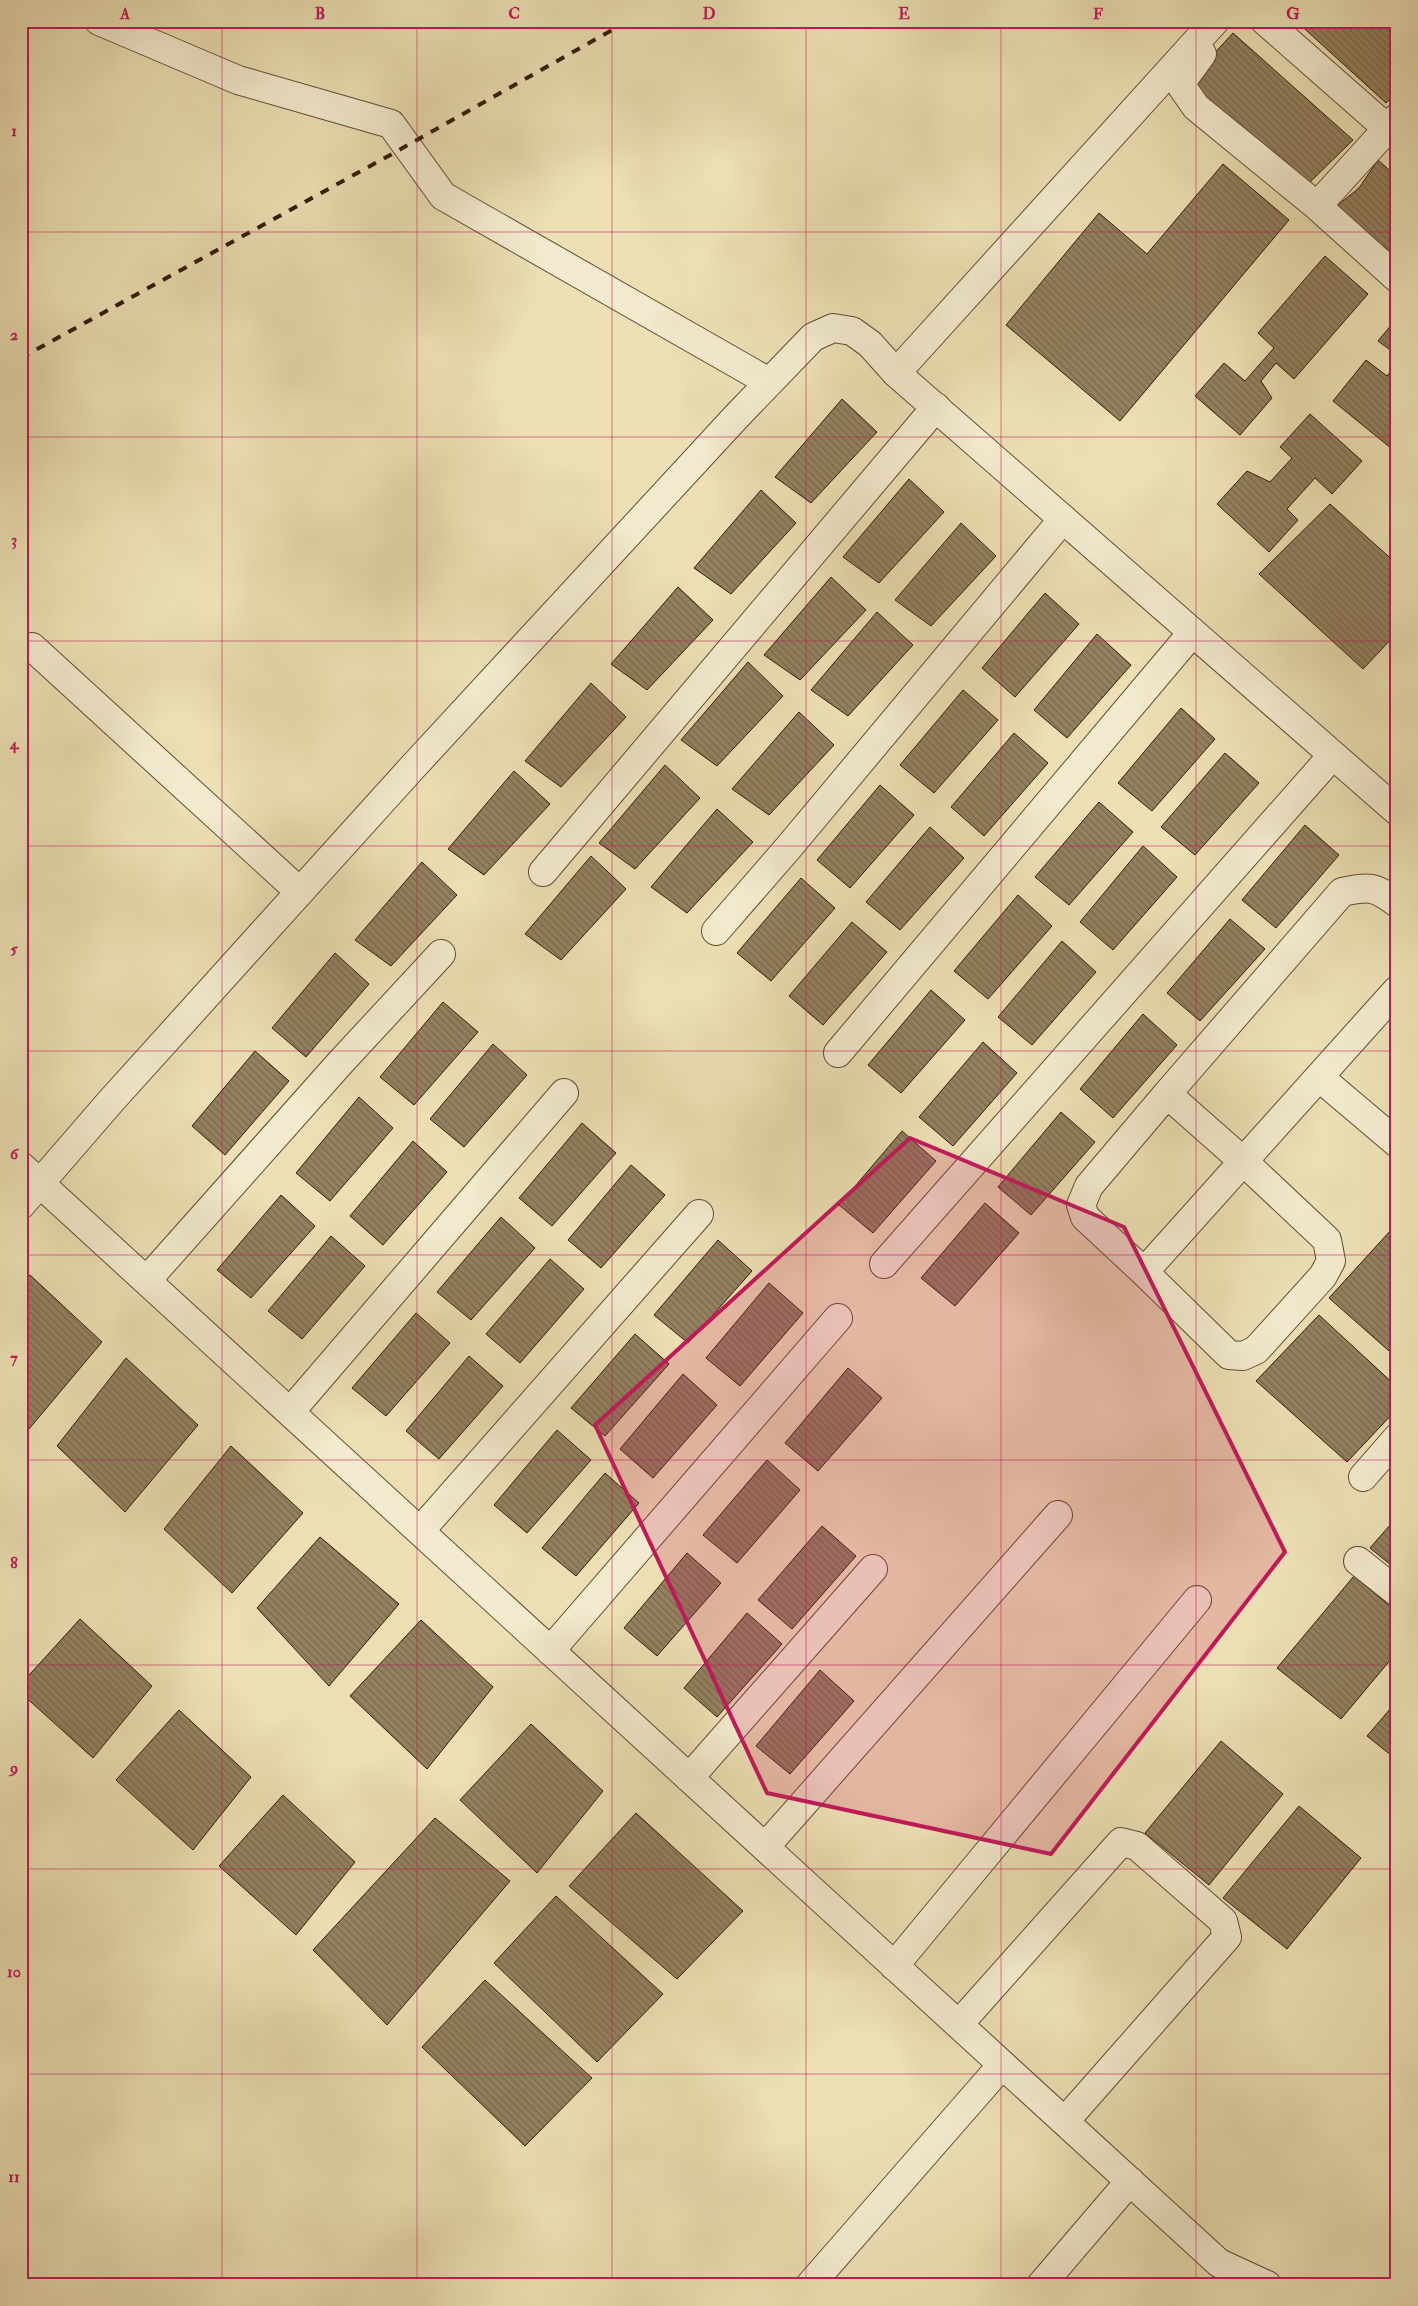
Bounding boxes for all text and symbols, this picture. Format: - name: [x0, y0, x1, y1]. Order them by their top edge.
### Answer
- text: A: [119, 4, 131, 24]
- text: B: [315, 4, 325, 24]
- text: C: [508, 4, 520, 24]
- text: D: [702, 4, 716, 24]
- text: E: [898, 4, 910, 24]
- text: F: [1093, 4, 1103, 24]
- text: G: [1286, 4, 1300, 24]
- text: 1: [11, 121, 17, 141]
- text: 2: [10, 325, 18, 345]
- text: 3: [11, 530, 17, 550]
- text: 4: [9, 734, 20, 754]
- text: 5: [10, 939, 18, 959]
- text: 6: [10, 1144, 20, 1164]
- text: 7: [10, 1348, 18, 1368]
- text: 8: [10, 1553, 18, 1573]
- text: 9: [8, 1758, 18, 1778]
- text: 10: [7, 1962, 21, 1982]
- text: 11: [8, 2167, 20, 2187]

